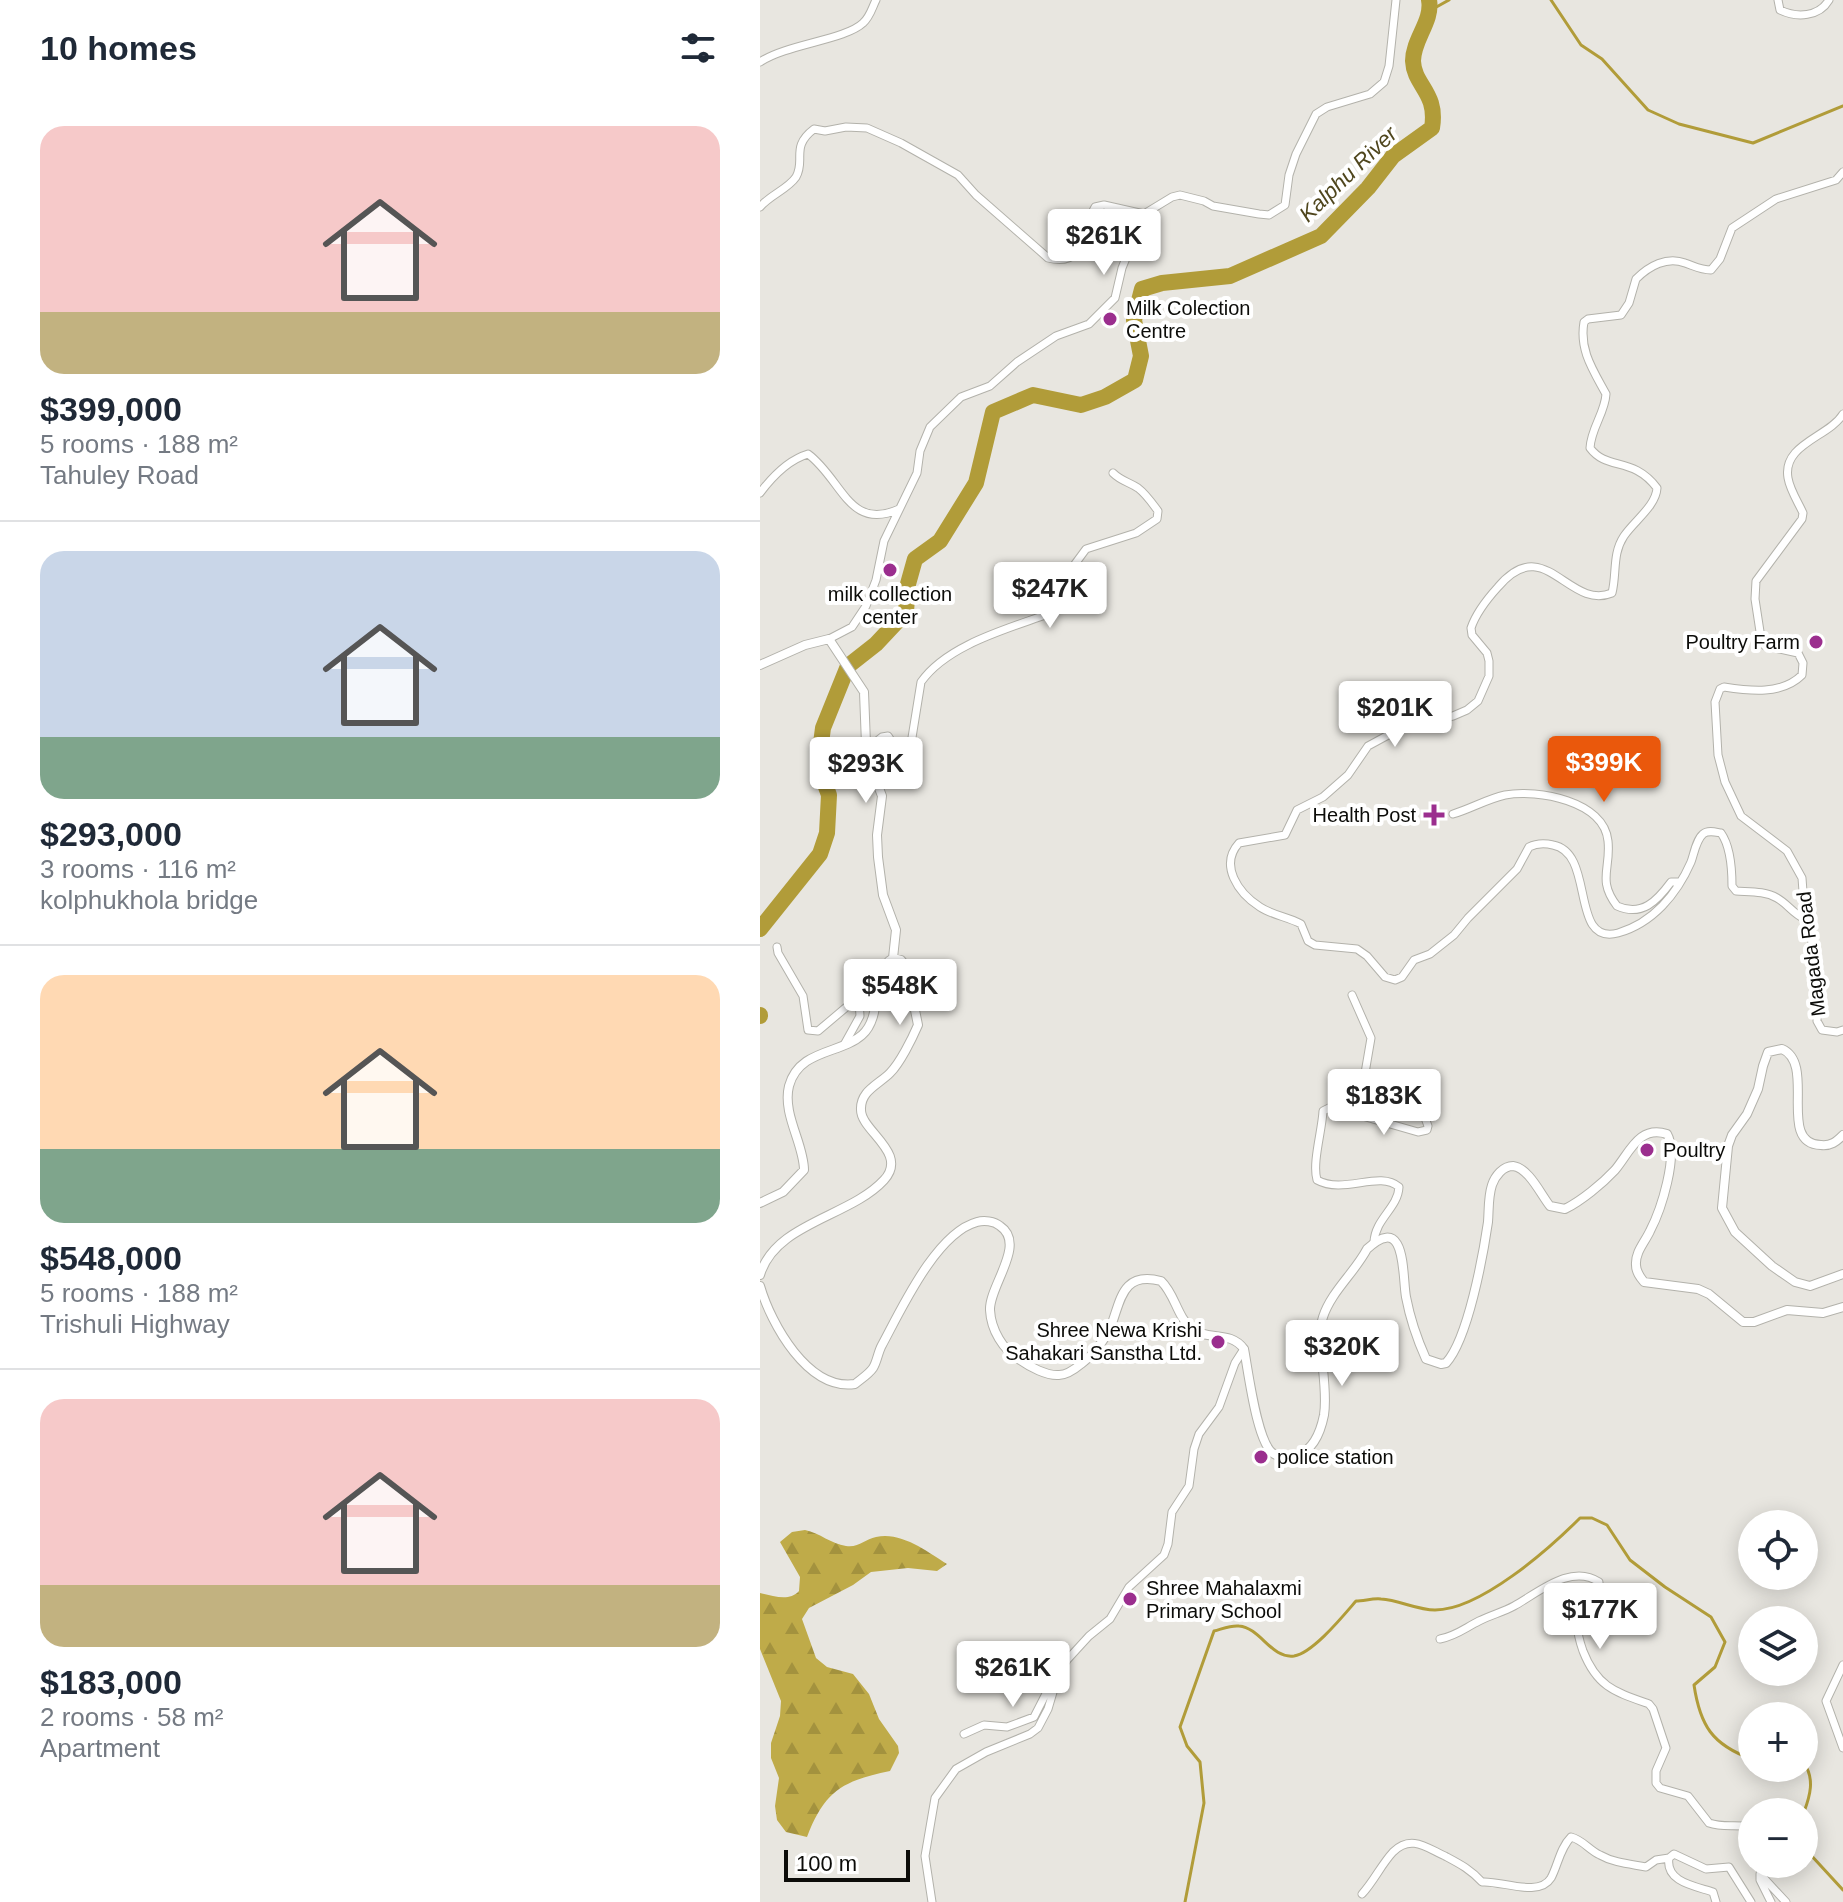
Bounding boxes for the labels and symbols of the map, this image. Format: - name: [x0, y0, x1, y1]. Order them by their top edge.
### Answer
- water label: Kalphu River: [1294, 120, 1403, 227]
- pin: $261K: [1048, 209, 1160, 277]
- place label: Milk Colection Centre: [1126, 297, 1250, 342]
- marker: Milk Colection Centre: [1101, 310, 1119, 328]
- marker: milk collection center: [881, 561, 899, 579]
- pin: $247K: [994, 562, 1106, 630]
- place label: milk collection center: [828, 583, 952, 628]
- place label: Poultry Farm: [1686, 631, 1800, 653]
- marker: Poultry Farm: [1807, 633, 1825, 651]
- pin: $201K: [1339, 681, 1451, 749]
- pin: $399K: [1548, 736, 1660, 804]
- pin: $293K: [810, 737, 922, 805]
- place label: Health Post: [1313, 804, 1416, 826]
- marker: Health Post: [1423, 804, 1445, 826]
- street label: Magada Road: [1792, 890, 1830, 1018]
- pin: $548K: [844, 959, 956, 1027]
- pin: $183K: [1328, 1069, 1440, 1137]
- place label: Poultry: [1663, 1139, 1725, 1161]
- marker: Poultry: [1638, 1141, 1656, 1159]
- place label: Shree Newa Krishi Sahakari Sanstha Ltd.: [1005, 1319, 1202, 1364]
- pin: $320K: [1286, 1320, 1398, 1388]
- marker: Shree Newa Krishi Sahakari Sanstha Ltd.: [1209, 1333, 1227, 1351]
- place label: police station: [1277, 1446, 1394, 1468]
- marker: police station: [1252, 1448, 1270, 1466]
- place label: Shree Mahalaxmi Primary School: [1146, 1577, 1302, 1622]
- pin: $177K: [1544, 1583, 1656, 1651]
- marker: Shree Mahalaxmi Primary School: [1121, 1590, 1139, 1608]
- pin: $261K: [957, 1641, 1069, 1709]
- scale bar: [784, 1846, 910, 1882]

